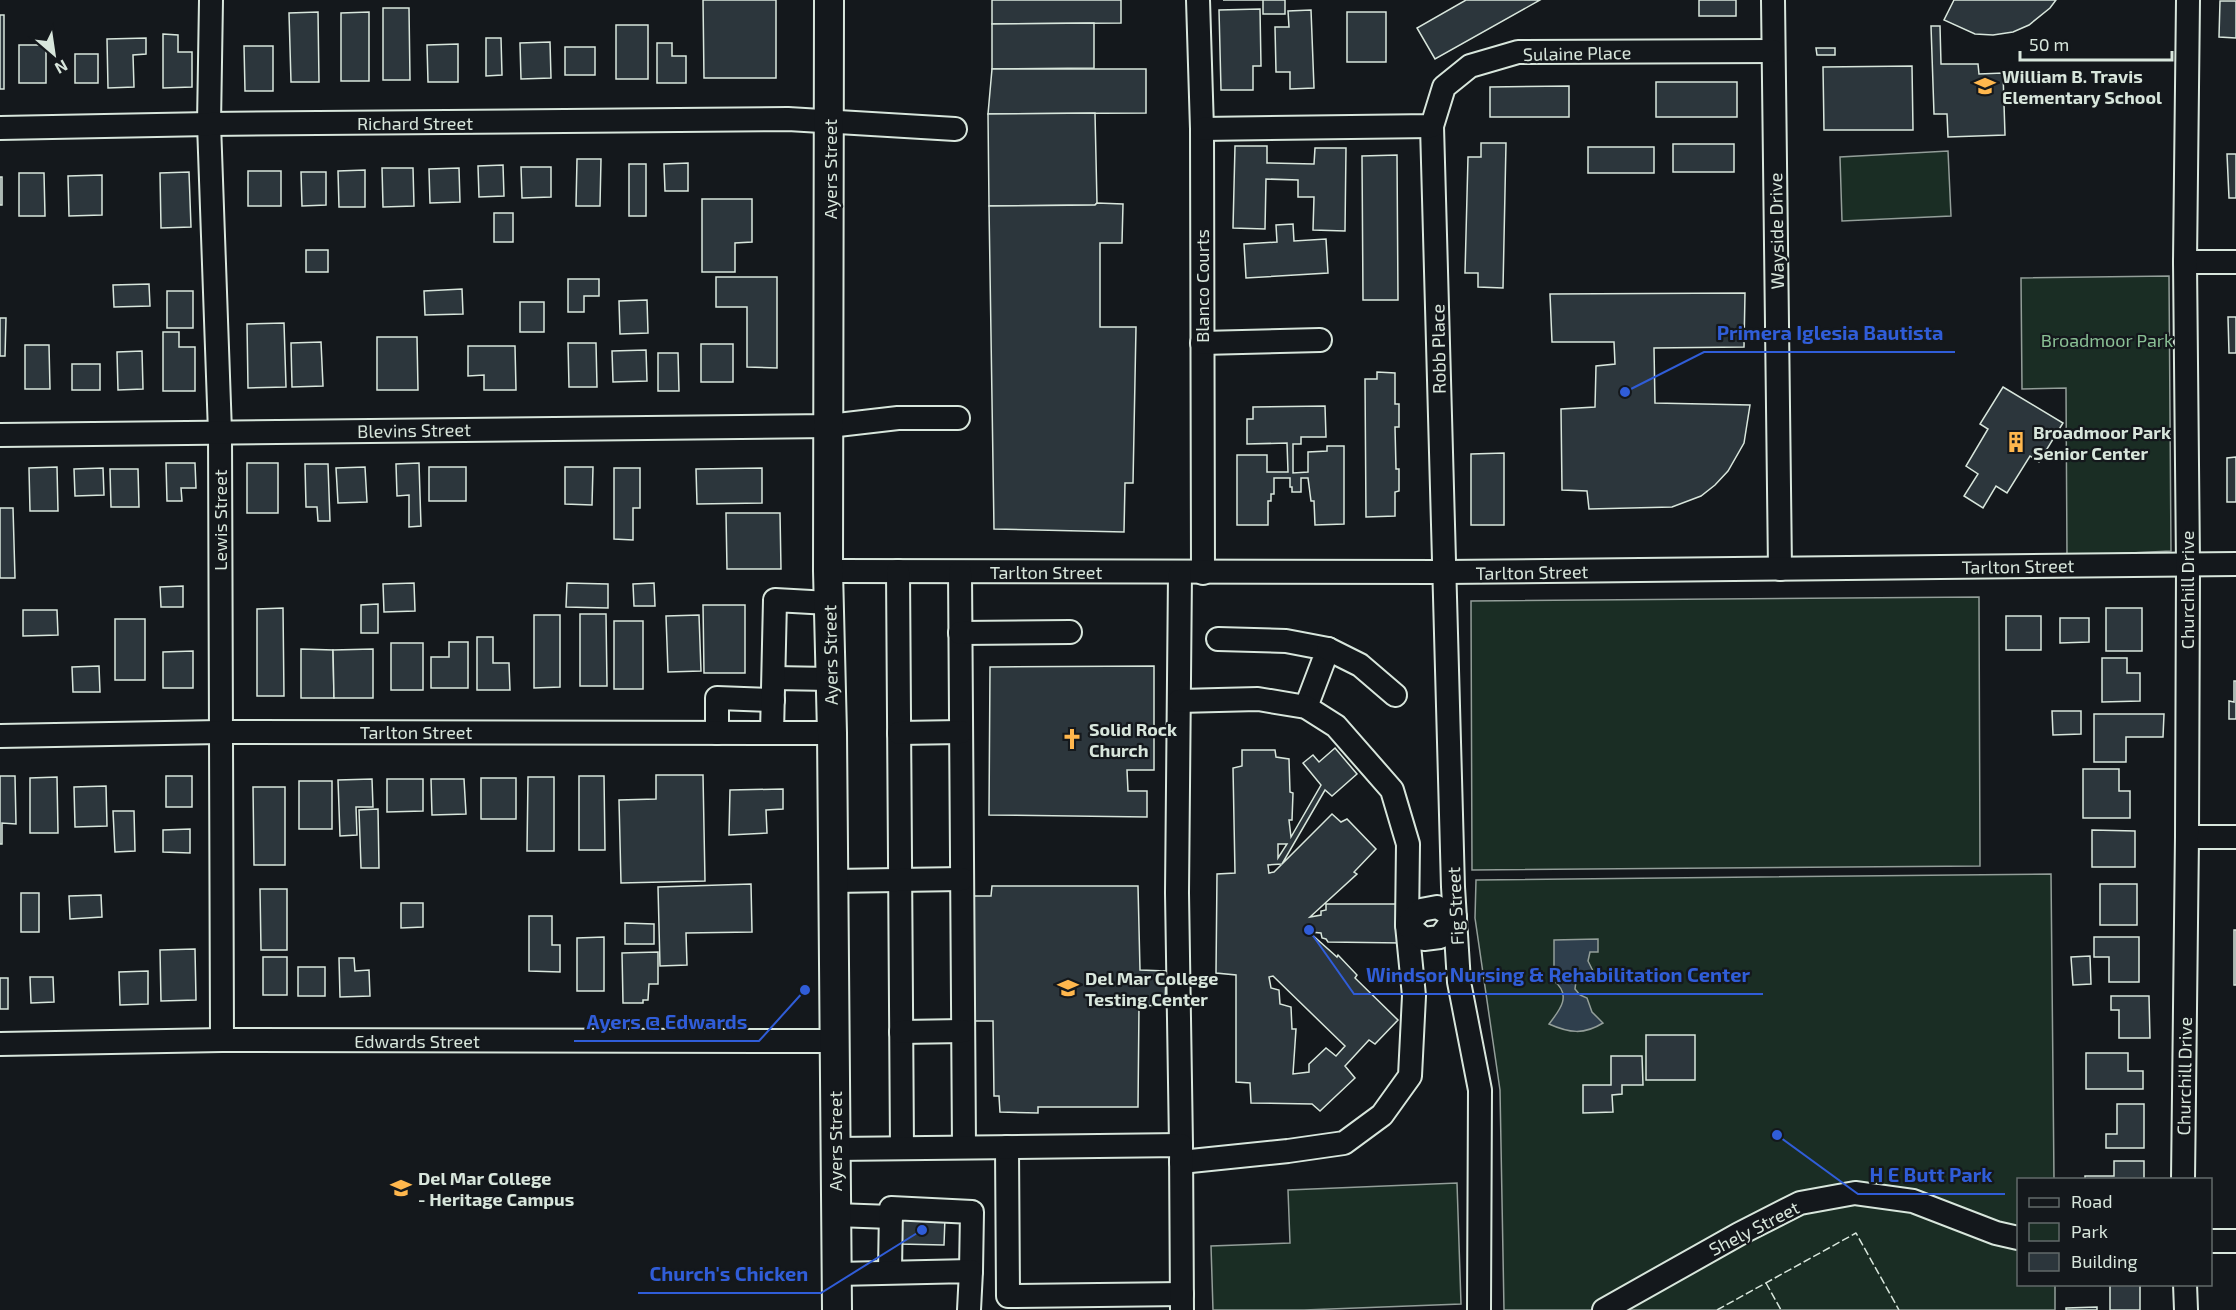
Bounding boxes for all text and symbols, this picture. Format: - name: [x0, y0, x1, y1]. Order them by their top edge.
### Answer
- north arrow: [24, 24, 84, 84]
- scale bar: [2020, 24, 2172, 62]
- text: 50 m: [2029, 33, 2069, 55]
- street label: Sulaine Place: [1523, 41, 1631, 65]
- text: N: [52, 56, 71, 79]
- place label: William B. Travis Elementary School: [2002, 65, 2162, 108]
- school or university icon: William B. Travis Elementary School: [1973, 74, 1997, 98]
- street label: Richard Street: [357, 112, 473, 134]
- street label: Ayers Street: [819, 119, 841, 219]
- street label: Wayside Drive: [1764, 173, 1788, 289]
- street label: Blanco Courts: [1191, 229, 1213, 343]
- street label: Robb Place: [1426, 304, 1450, 394]
- callout: Primera Iglesia Bautista: [1704, 314, 1955, 352]
- text: Primera Iglesia Bautista: [1717, 320, 1943, 344]
- park label: Broadmoor Park: [2041, 329, 2173, 351]
- street label: Blevins Street: [357, 418, 471, 442]
- place label: Broadmoor Park Senior Center: [2033, 421, 2171, 464]
- building icon: Broadmoor Park Senior Center: [2004, 430, 2028, 454]
- street label: Lewis Street: [209, 469, 231, 571]
- street label: Churchill Drive: [2176, 531, 2198, 649]
- street label: Tarlton Street: [1961, 554, 2075, 578]
- street label: Tarlton Street: [1475, 560, 1589, 584]
- street label: Tarlton Street: [990, 561, 1102, 583]
- street label: Ayers Street: [818, 605, 842, 705]
- place label: Solid Rock Church: [1089, 718, 1177, 761]
- street label: Tarlton Street: [360, 721, 472, 743]
- church icon: Solid Rock Church: [1060, 727, 1084, 751]
- street label: Fig Street: [1442, 866, 1468, 946]
- callout: Windsor Nursing & Rehabilitation Center: [1354, 956, 1763, 994]
- text: Windsor Nursing & Rehabilitation Center: [1366, 962, 1750, 986]
- place label: Del Mar College Testing Center: [1085, 967, 1218, 1010]
- school or university icon: Del Mar College Testing Center: [1056, 976, 1080, 1000]
- callout: Ayers @ Edwards: [574, 1003, 759, 1041]
- text: Ayers @ Edwards: [587, 1009, 747, 1034]
- street label: Churchill Drive: [2172, 1016, 2196, 1136]
- street label: Edwards Street: [354, 1030, 480, 1052]
- street label: Ayers Street: [824, 1091, 846, 1191]
- callout: H E Butt Park: [1858, 1156, 2005, 1194]
- text: H E Butt Park: [1870, 1162, 1993, 1186]
- place label: Del Mar College - Heritage Campus: [418, 1167, 574, 1210]
- school or university icon: Del Mar College - Heritage Campus: [389, 1176, 413, 1200]
- legend: [2017, 1178, 2212, 1286]
- text: Road: [2071, 1190, 2112, 1212]
- street label: Shely Street: [1705, 1196, 1803, 1260]
- text: Park: [2071, 1220, 2108, 1242]
- text: Building: [2071, 1250, 2138, 1272]
- callout: Church's Chicken: [638, 1255, 821, 1293]
- text: Church's Chicken: [650, 1261, 808, 1285]

